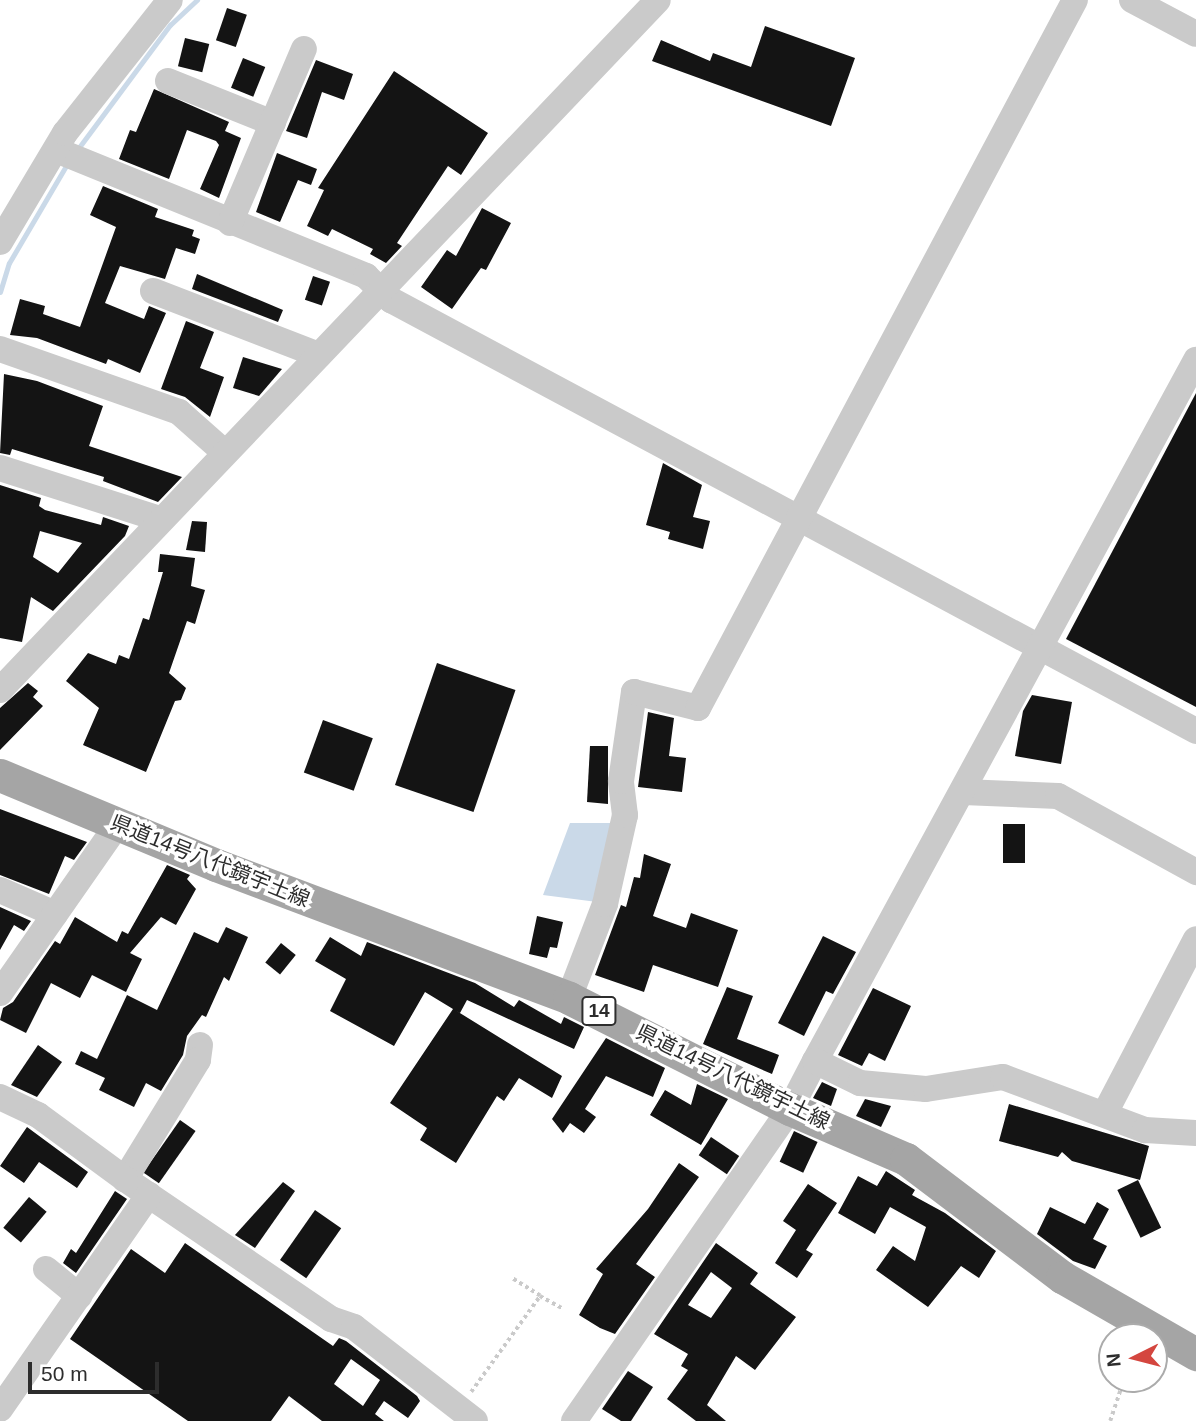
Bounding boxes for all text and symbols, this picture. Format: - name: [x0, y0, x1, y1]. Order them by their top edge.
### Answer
- street label: 県道14号八代鏡宇土線: [107, 810, 313, 912]
- road number: 14: [580, 995, 618, 1026]
- street label: 県道14号八代鏡宇土線: [632, 1019, 834, 1135]
- north arrow: [1098, 1323, 1168, 1393]
- scale bar: [32, 1348, 163, 1392]
- text: N: [1102, 1352, 1125, 1368]
- text: 50 m: [41, 1362, 88, 1385]

